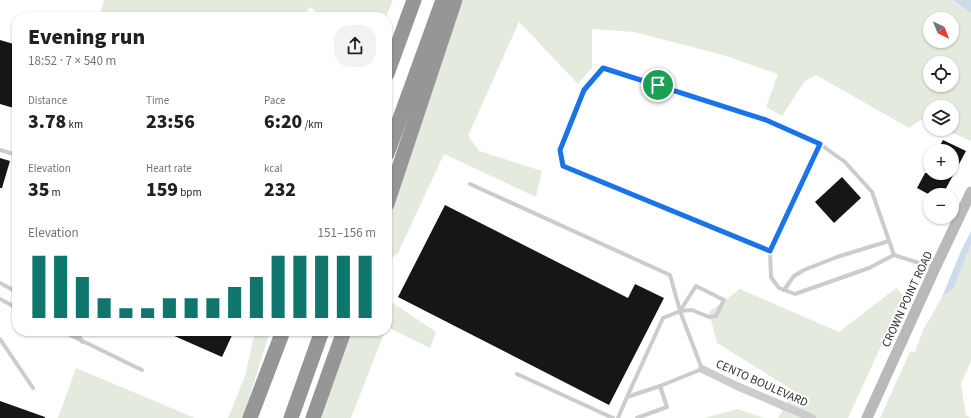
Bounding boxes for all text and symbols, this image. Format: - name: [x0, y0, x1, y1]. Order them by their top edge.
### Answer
- north arrow: [923, 12, 959, 48]
- map controls: [923, 12, 959, 224]
- text: Evening run: [28, 21, 145, 53]
- button: share: [334, 25, 376, 67]
- text: 18:52 · 7 × 540 m: [28, 52, 116, 70]
- button: locate: [923, 56, 959, 92]
- pin: [641, 68, 675, 102]
- icon: arrive: [647, 74, 669, 96]
- text: Distance: [28, 93, 67, 108]
- text: Time: [146, 93, 169, 108]
- text: Pace: [264, 93, 286, 108]
- button: layers: [923, 100, 959, 136]
- text: 3.78: [28, 108, 66, 136]
- text: 23:56: [146, 108, 195, 136]
- text: 6:20: [264, 108, 302, 136]
- text: km: [66, 117, 83, 132]
- text: /km: [302, 117, 323, 132]
- button: +: [923, 144, 959, 180]
- text: Elevation: [28, 161, 71, 176]
- text: Heart rate: [146, 161, 192, 176]
- text: kcal: [264, 161, 283, 176]
- text: 35: [28, 176, 49, 204]
- text: 159: [146, 176, 178, 204]
- text: 232: [264, 176, 296, 204]
- text: m: [49, 185, 61, 200]
- text: bpm: [178, 185, 202, 200]
- button: −: [923, 188, 959, 224]
- text: Elevation: [28, 224, 79, 242]
- text: 151–156 m: [318, 224, 376, 242]
- street label: CROWN POINT ROAD: [878, 248, 937, 350]
- street label: CENTO BOULEVARD: [713, 356, 811, 411]

